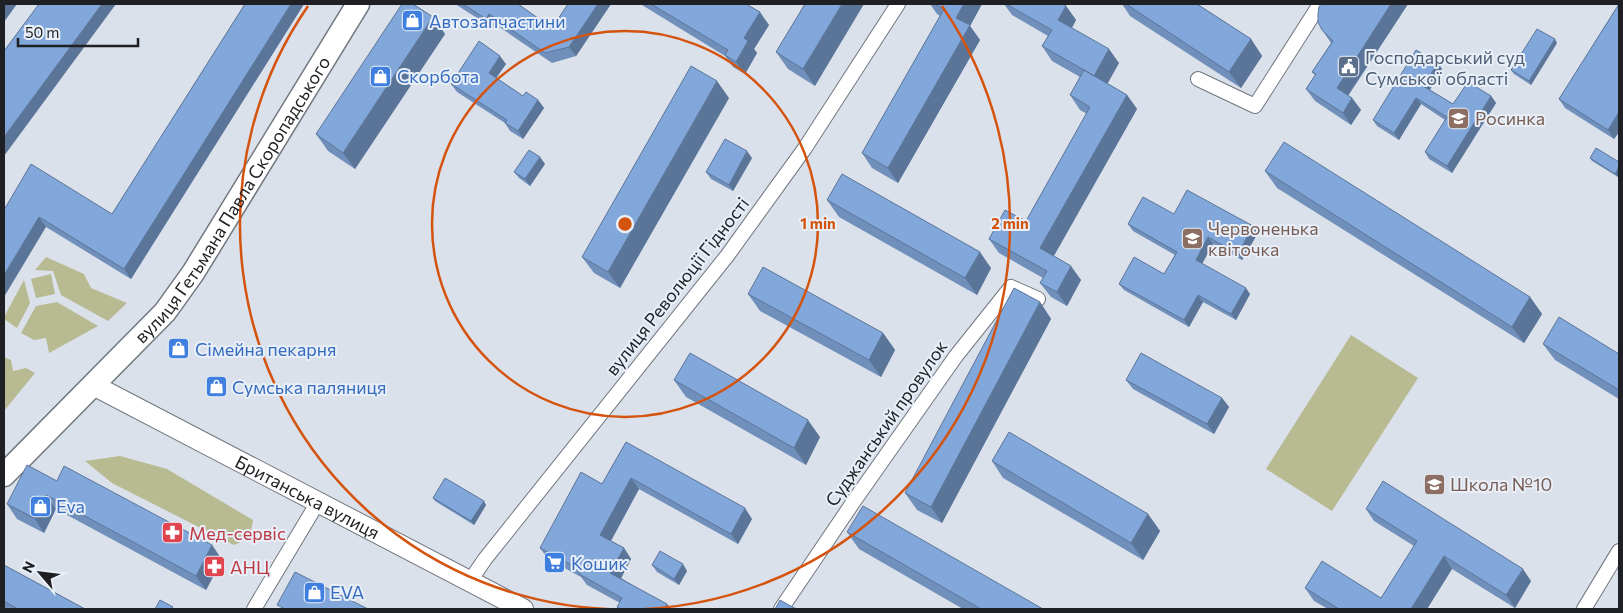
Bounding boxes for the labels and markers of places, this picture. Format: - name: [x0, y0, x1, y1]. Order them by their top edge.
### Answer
- shop icon: Автозапчастини: [401, 9, 425, 33]
- place label: Автозапчастини: [429, 10, 566, 32]
- place label: Господарський суд Сумської області: [1365, 46, 1525, 89]
- public building icon: Господарський суд Сумської області: [1337, 55, 1361, 79]
- shop icon: Скорбота: [369, 64, 393, 88]
- place label: Скорбота: [397, 65, 479, 87]
- school or university icon: Росинка: [1447, 106, 1471, 130]
- place label: Росинка: [1475, 107, 1545, 129]
- centre of rings: [616, 215, 634, 233]
- place label: Червоненька квіточка: [1208, 217, 1319, 260]
- school or university icon: Червоненька квіточка: [1180, 226, 1204, 250]
- shop icon: Сімейна пекарня: [167, 337, 191, 361]
- place label: Сімейна пекарня: [195, 338, 337, 360]
- shop icon: Сумська паляниця: [204, 375, 228, 399]
- place label: Сумська паляниця: [232, 376, 386, 398]
- school or university icon: Школа №10: [1422, 472, 1446, 496]
- place label: Школа №10: [1450, 473, 1552, 495]
- shop icon: Eva: [28, 494, 52, 518]
- place label: Eva: [56, 495, 85, 517]
- pharmacy icon: Мед-сервіс: [161, 521, 185, 545]
- place label: Мед-сервіс: [189, 522, 286, 544]
- supermarket icon: Кошик: [543, 551, 567, 575]
- place label: Кошик: [571, 552, 628, 574]
- pharmacy icon: АНЦ: [202, 555, 226, 579]
- place label: АНЦ: [230, 556, 270, 578]
- shop icon: EVA: [302, 580, 326, 604]
- place label: EVA: [330, 581, 364, 603]

